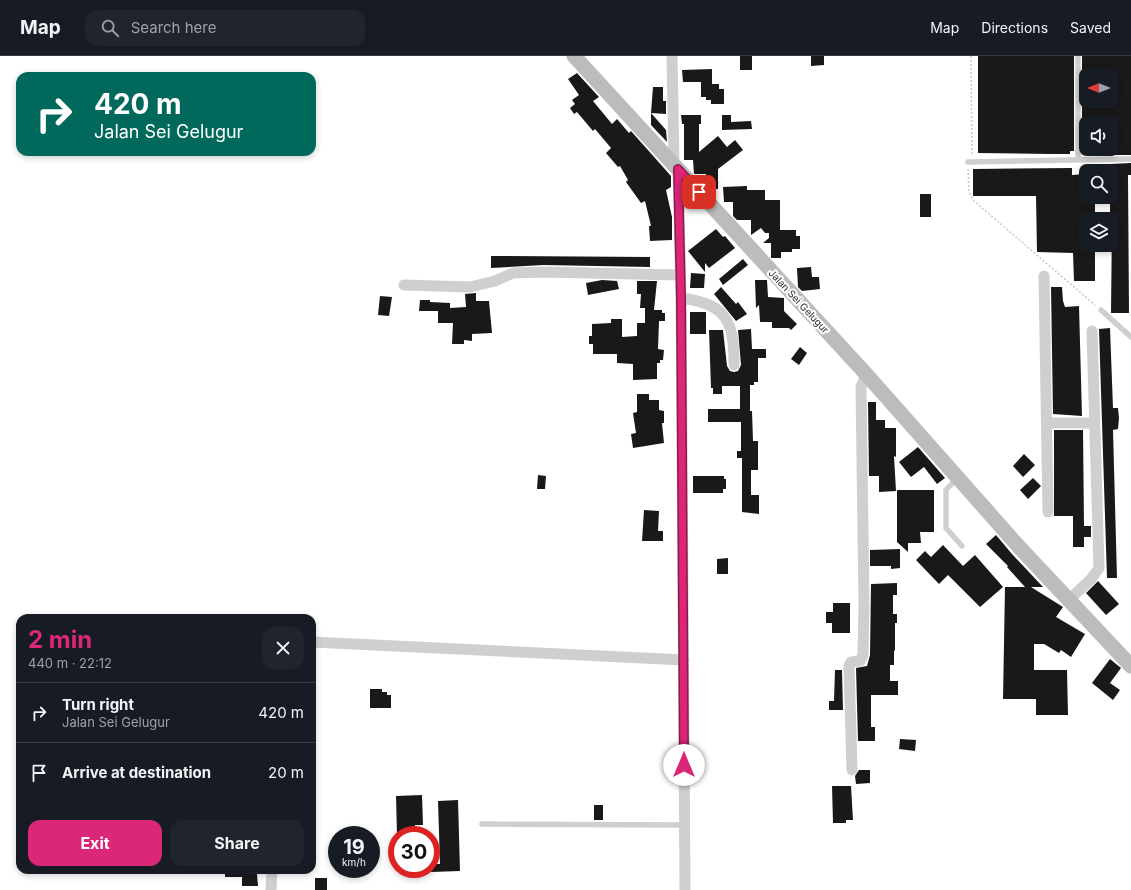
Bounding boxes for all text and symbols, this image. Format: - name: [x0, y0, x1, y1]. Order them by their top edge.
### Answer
- search box: [85, 10, 365, 46]
- text: Map: [20, 16, 61, 39]
- icon: search: [99, 17, 121, 39]
- text: Search here: [131, 18, 216, 37]
- text: Map: [930, 19, 959, 36]
- text: Directions: [981, 19, 1048, 36]
- text: Saved: [1070, 19, 1111, 36]
- north arrow: [1079, 68, 1119, 108]
- map controls: [1079, 68, 1119, 252]
- text: 420 m: [94, 87, 182, 121]
- icon: right: [28, 88, 80, 140]
- button: sound: [1079, 116, 1119, 156]
- text: Jalan Sei Gelugur: [94, 121, 243, 142]
- button: search: [1079, 164, 1119, 204]
- pin: [682, 175, 716, 209]
- icon: arrive: [688, 181, 710, 203]
- button: layers: [1079, 212, 1119, 252]
- street label: Jalan Sei Gelugur: [766, 267, 832, 336]
- text: 2 min: [28, 625, 92, 654]
- button: close: [262, 627, 304, 669]
- text: 440 m · 22:12: [28, 655, 112, 671]
- text: Turn right: [62, 695, 134, 714]
- icon: right: [28, 702, 50, 724]
- text: 420 m: [258, 703, 304, 722]
- text: Jalan Sei Gelugur: [62, 714, 170, 730]
- position arrow: [663, 744, 705, 786]
- icon: arrive: [28, 762, 50, 784]
- text: Arrive at destination: [62, 763, 211, 782]
- text: 20 m: [268, 763, 304, 782]
- button: Exit: [28, 820, 162, 866]
- button: Share: [170, 820, 304, 866]
- speed limit sign: 30: [388, 826, 440, 878]
- text: 19: [343, 835, 365, 859]
- text: km/h: [342, 856, 366, 868]

